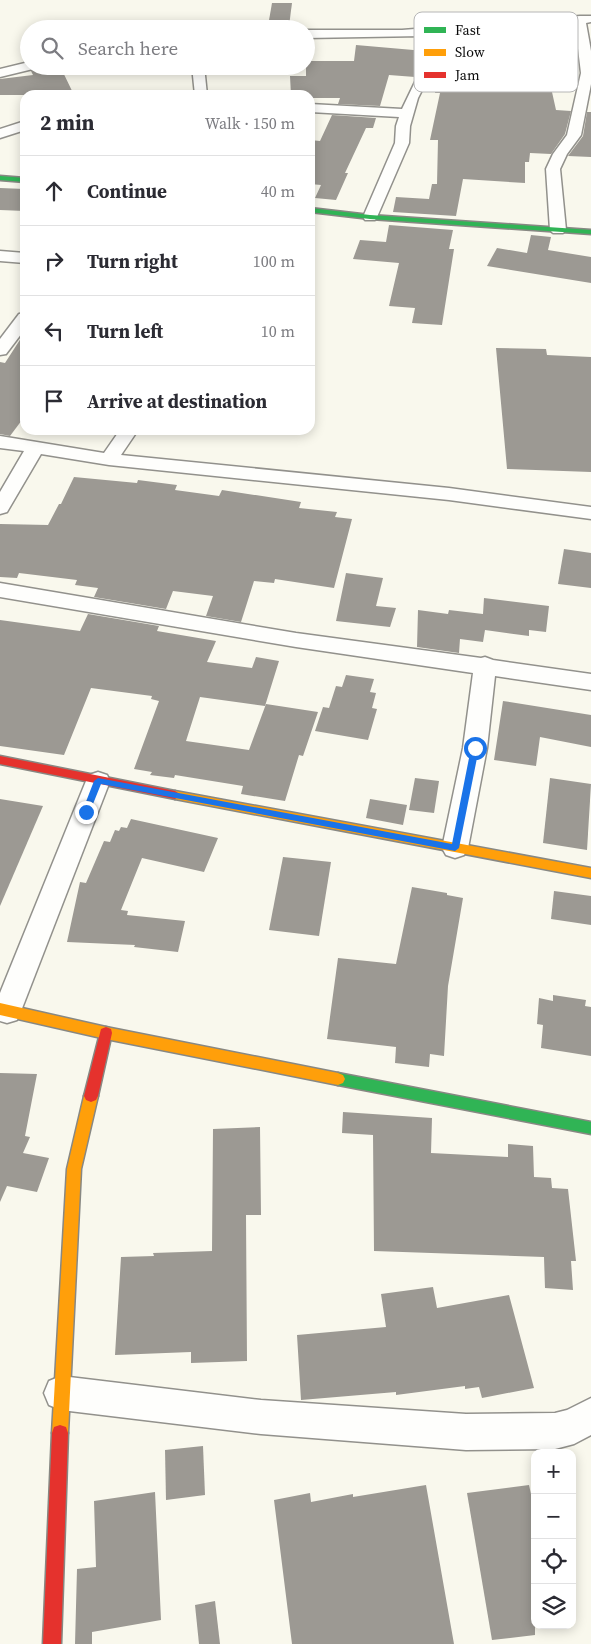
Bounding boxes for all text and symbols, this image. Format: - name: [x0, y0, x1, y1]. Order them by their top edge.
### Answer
- legend: [414, 12, 578, 92]
- search box: [20, 20, 315, 75]
- text: Fast: [455, 20, 481, 40]
- icon: search: [38, 34, 66, 62]
- text: Search here: [78, 35, 178, 61]
- text: Slow: [455, 42, 485, 62]
- text: Jam: [454, 65, 480, 85]
- text: 2 min: [40, 108, 95, 137]
- text: Walk · 150 m: [205, 112, 295, 134]
- icon: ahead: [40, 177, 68, 205]
- text: Continue: [87, 178, 167, 204]
- text: 40 m: [261, 180, 295, 202]
- icon: right: [40, 247, 68, 275]
- text: Turn right: [87, 248, 178, 274]
- text: 100 m: [253, 250, 295, 272]
- icon: left: [40, 317, 68, 345]
- text: Turn left: [87, 318, 163, 344]
- text: 10 m: [261, 320, 295, 342]
- icon: arrive: [40, 387, 68, 415]
- text: Arrive at destination: [87, 388, 267, 414]
- route start: [464, 737, 487, 760]
- route end: [75, 801, 98, 824]
- map controls: [531, 1449, 576, 1629]
- button: +: [531, 1449, 576, 1494]
- button: −: [531, 1494, 576, 1539]
- button: locate: [531, 1539, 576, 1584]
- button: layers: [531, 1584, 576, 1629]

